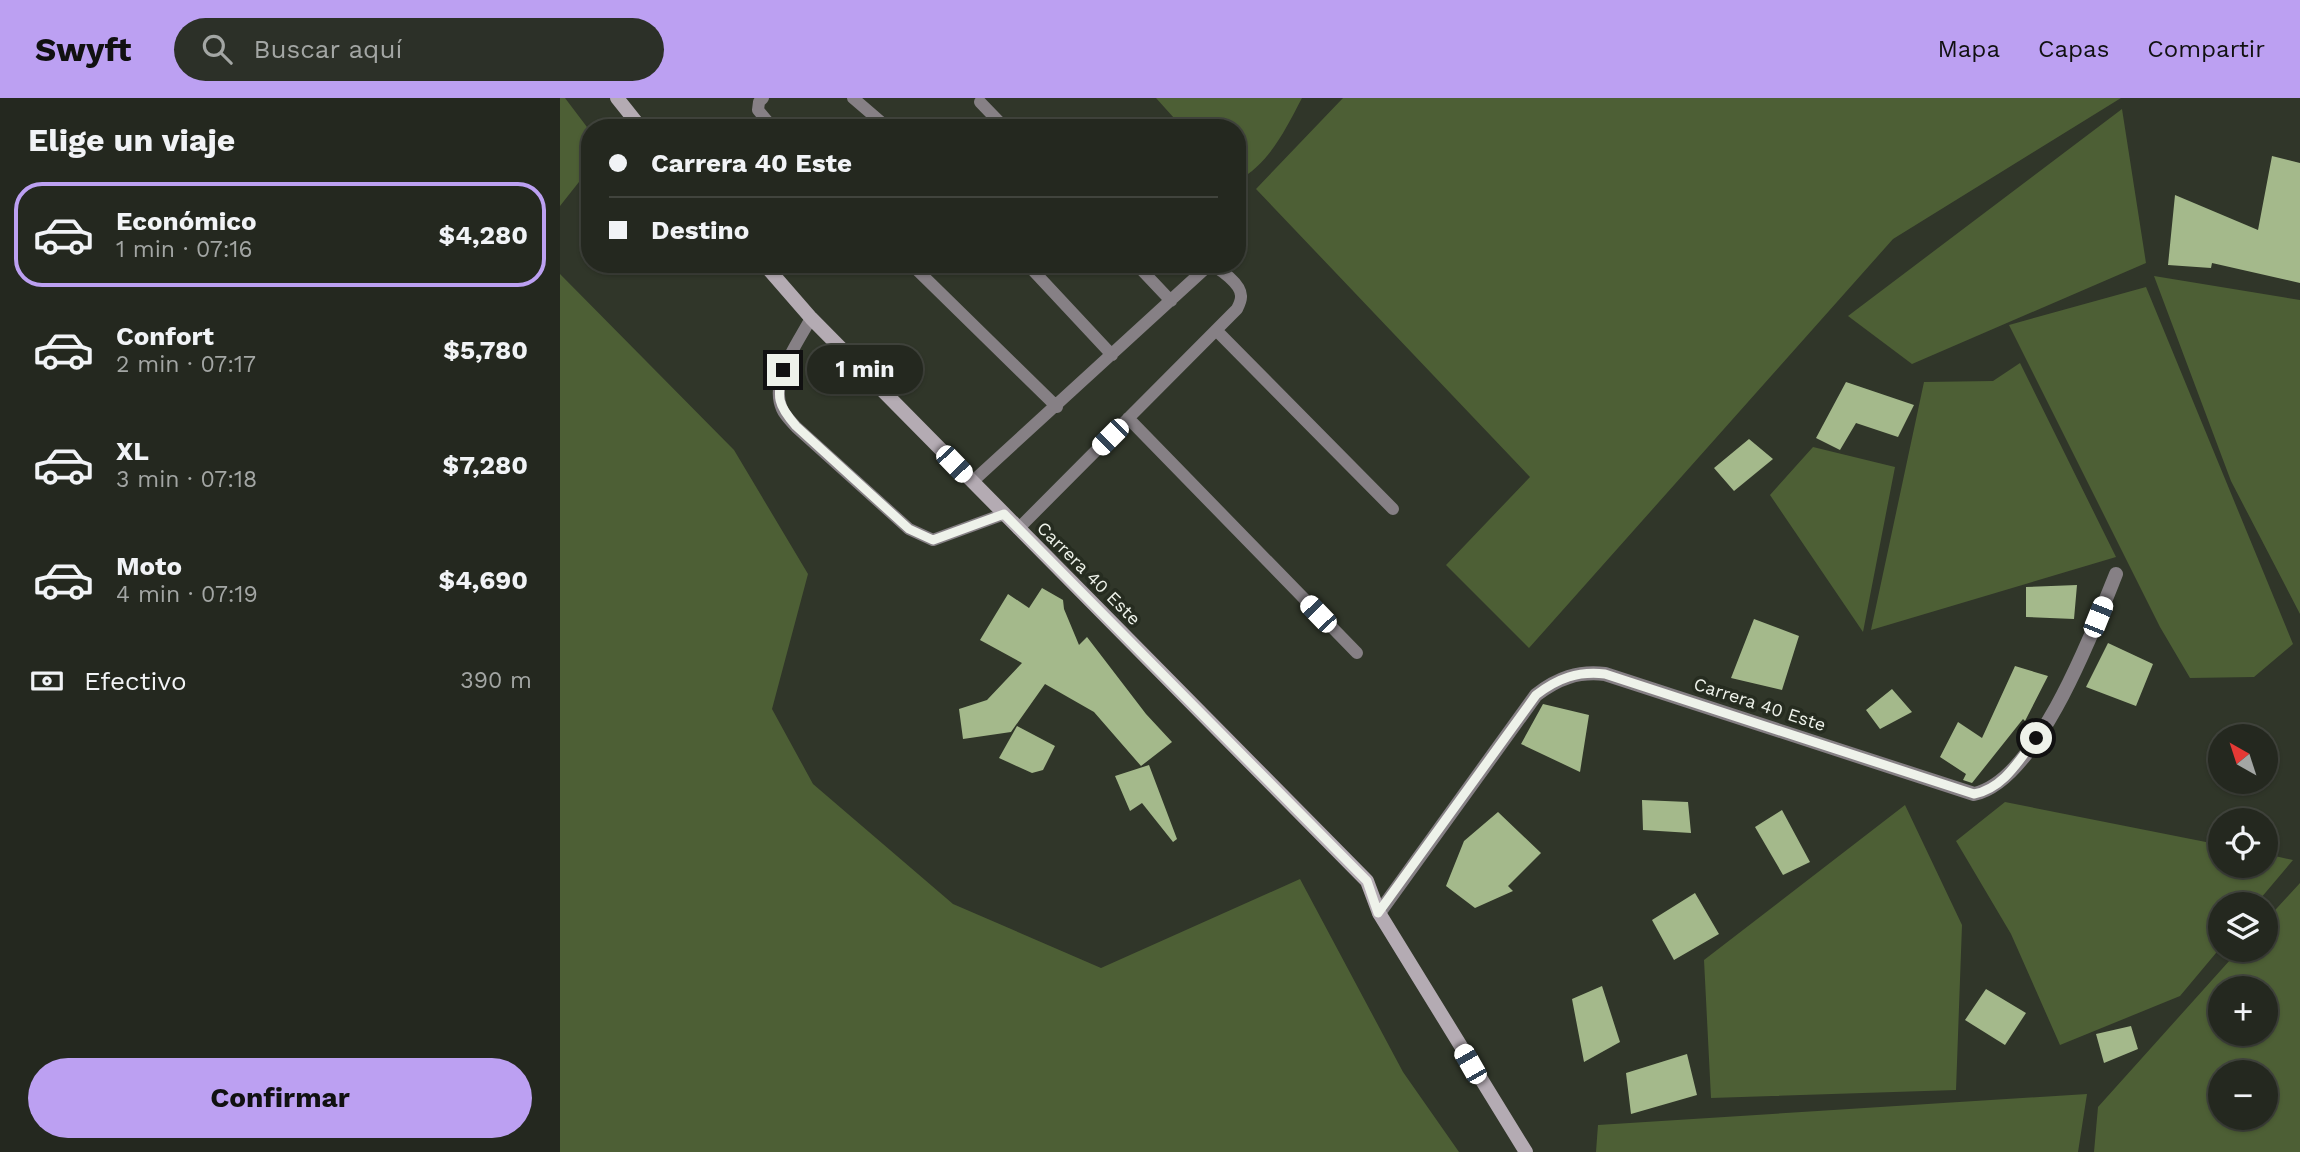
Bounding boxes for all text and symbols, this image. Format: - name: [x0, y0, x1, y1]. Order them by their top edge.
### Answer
- search box: [174, 18, 664, 81]
- text: Swyft: [35, 30, 132, 69]
- icon: search: [198, 30, 236, 68]
- text: Buscar aquí: [254, 34, 402, 64]
- text: Mapa: [1937, 35, 2000, 63]
- text: Capas: [2038, 35, 2109, 63]
- text: Compartir: [2147, 35, 2265, 63]
- text: Elige un viaje: [28, 121, 235, 159]
- text: Carrera 40 Este: [651, 148, 852, 178]
- icon: car: [32, 203, 95, 266]
- text: Económico: [116, 206, 257, 236]
- text: Destino: [651, 215, 749, 245]
- text: $4,280: [439, 220, 528, 250]
- text: 1 min · 07:16: [116, 236, 252, 263]
- icon: car: [32, 318, 95, 381]
- text: Confort: [116, 321, 214, 351]
- text: $5,780: [443, 335, 528, 365]
- callout: 1 min: [808, 345, 923, 394]
- text: 2 min · 07:17: [116, 351, 256, 378]
- route end: [767, 354, 799, 386]
- text: 1 min: [835, 356, 895, 383]
- car: [1088, 415, 1133, 459]
- icon: car: [32, 433, 95, 496]
- text: XL: [116, 436, 149, 466]
- car: [932, 442, 977, 486]
- text: $7,280: [443, 450, 528, 480]
- text: 3 min · 07:18: [116, 466, 257, 493]
- street label: Carrera 40 Este: [1033, 517, 1145, 629]
- icon: car: [32, 548, 95, 611]
- text: Moto: [116, 551, 182, 581]
- text: $4,690: [438, 565, 528, 595]
- text: 4 min · 07:19: [116, 581, 258, 608]
- car: [1296, 592, 1341, 636]
- car: [2081, 594, 2116, 640]
- icon: cash: [28, 662, 66, 700]
- text: Efectivo: [84, 666, 187, 696]
- text: 390 m: [460, 667, 532, 694]
- street label: Carrera 40 Este: [1691, 673, 1829, 735]
- route start: [2020, 722, 2052, 754]
- north arrow: [2208, 724, 2278, 794]
- map controls: [2208, 724, 2278, 1130]
- button: locate: [2208, 808, 2278, 878]
- button: layers: [2208, 892, 2278, 962]
- button: +: [2208, 976, 2278, 1046]
- car: [1451, 1041, 1490, 1087]
- button: Confirmar: [28, 1058, 532, 1138]
- button: −: [2208, 1060, 2278, 1130]

